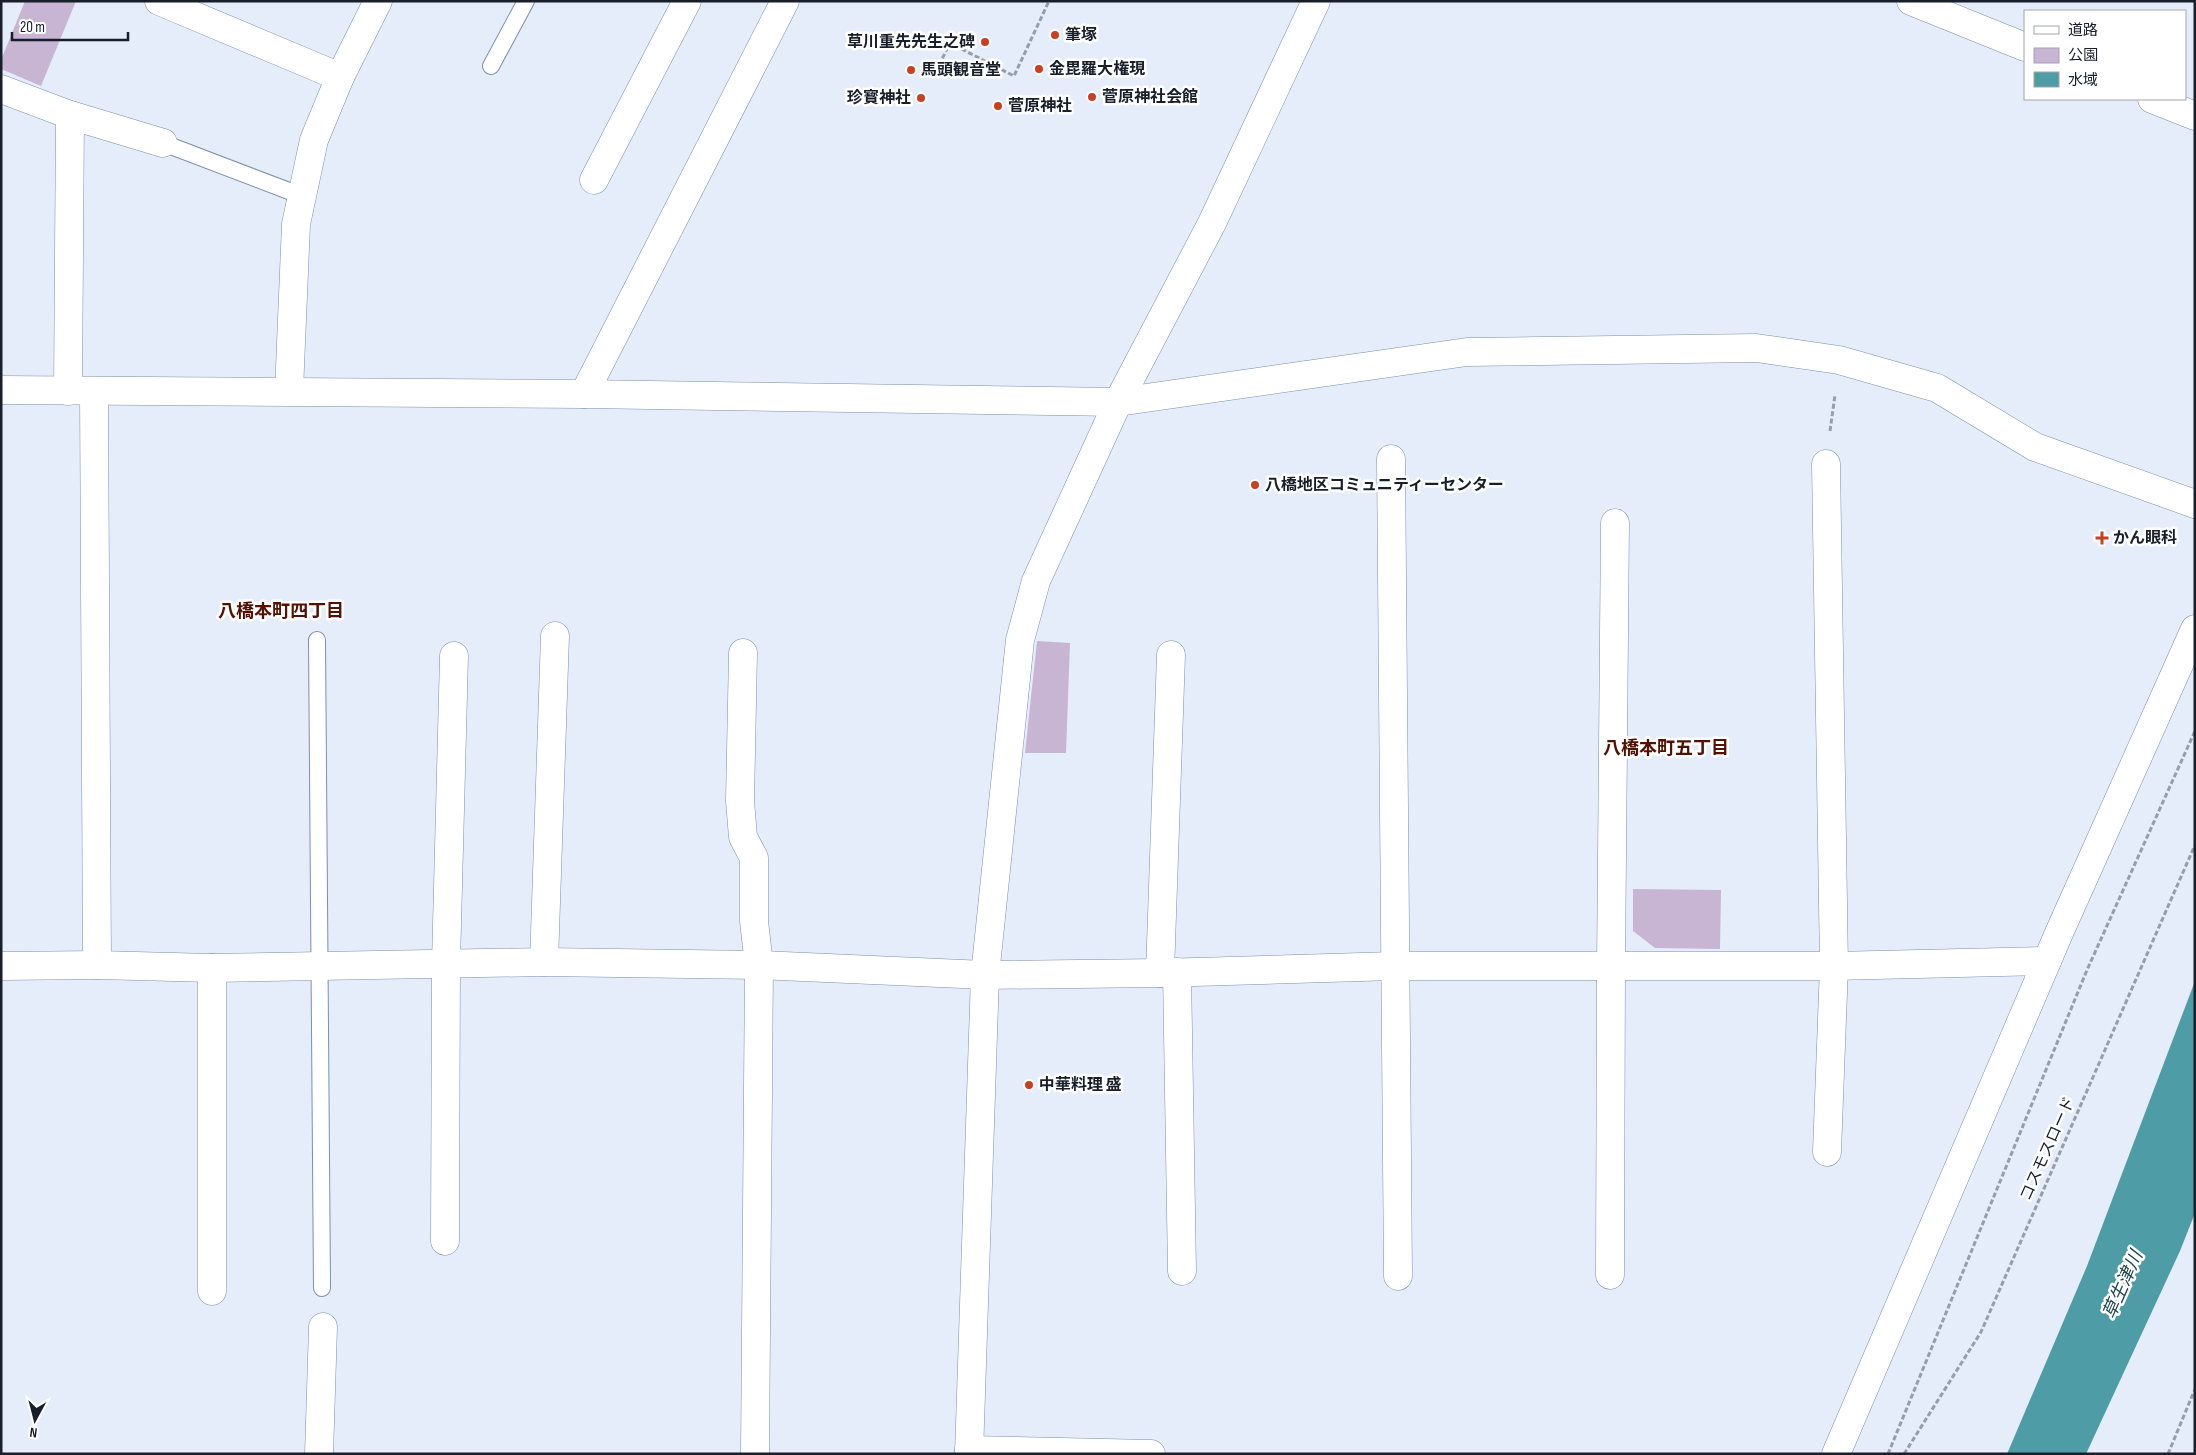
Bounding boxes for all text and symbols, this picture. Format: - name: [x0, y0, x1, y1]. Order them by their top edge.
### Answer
- scale bar: [12, 10, 129, 42]
- legend: [2024, 10, 2186, 100]
- text: 20 m: [20, 18, 45, 37]
- text: 道路: [2068, 21, 2098, 40]
- place label: 筆塚: [1065, 26, 1097, 45]
- marker: 筆塚: [1049, 29, 1061, 41]
- place label: 草川重先先生之碑: [847, 33, 975, 52]
- marker: 草川重先先生之碑: [979, 36, 991, 48]
- text: 公園: [2068, 46, 2098, 65]
- place label: 金毘羅大権現: [1049, 59, 1145, 79]
- place label: 馬頭観音堂: [921, 61, 1001, 80]
- marker: 金毘羅大権現: [1033, 63, 1045, 75]
- marker: 馬頭観音堂: [905, 64, 917, 76]
- text: 水域: [2068, 71, 2098, 90]
- place label: 菅原神社会館: [1102, 87, 1198, 107]
- place label: 珍寳神社: [847, 88, 911, 108]
- marker: 菅原神社会館: [1086, 91, 1098, 103]
- marker: 珍寳神社: [915, 92, 927, 104]
- place label: 菅原神社: [1008, 96, 1072, 116]
- marker: 菅原神社: [992, 100, 1004, 112]
- place label: 八橋地区コミュニティーセンター: [1265, 476, 1504, 495]
- marker: 八橋地区コミュニティーセンター: [1249, 479, 1261, 491]
- place label: かん眼科: [2113, 529, 2177, 548]
- marker: かん眼科: [2095, 531, 2109, 545]
- district label: 八橋本町四丁目: [218, 601, 344, 622]
- district label: 八橋本町五丁目: [1603, 738, 1729, 759]
- place label: 中華料理 盛: [1039, 1075, 1122, 1095]
- marker: 中華料理 盛: [1023, 1079, 1035, 1091]
- street label: コスモスロード: [2017, 1094, 2079, 1204]
- water label: 草生津川: [2099, 1246, 2148, 1322]
- north arrow: [10, 1395, 60, 1445]
- text: N: [29, 1424, 38, 1441]

